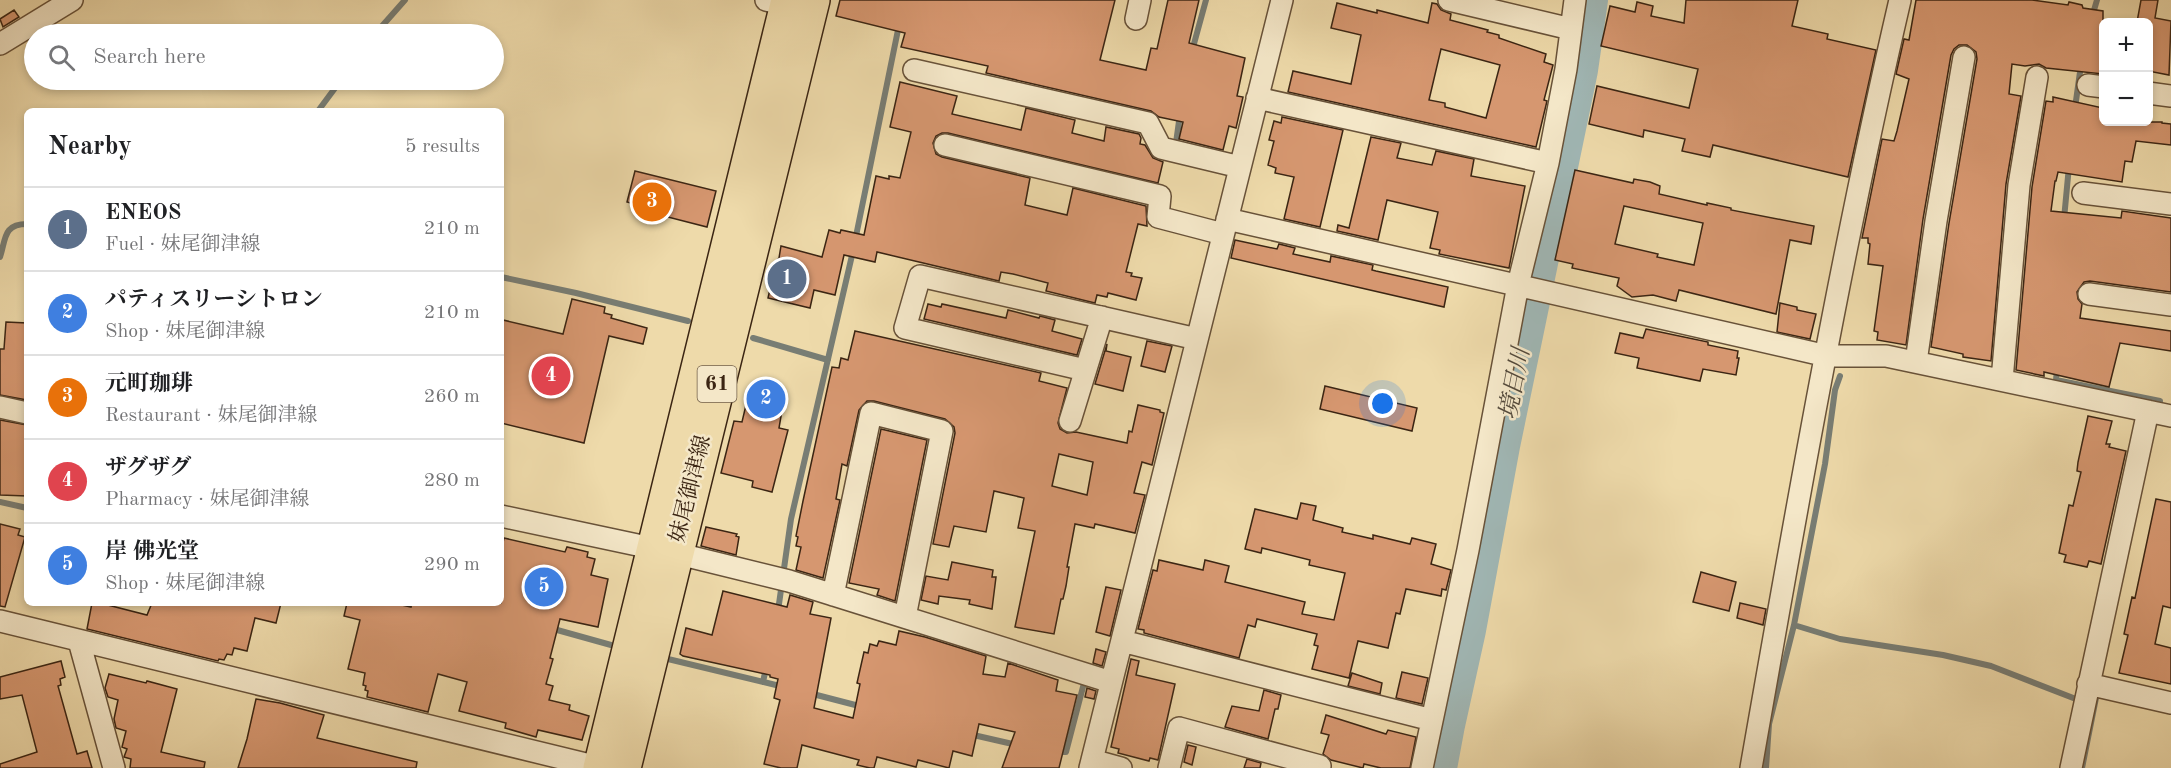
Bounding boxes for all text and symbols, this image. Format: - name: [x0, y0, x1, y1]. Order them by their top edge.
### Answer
- map controls: [2099, 18, 2153, 126]
- button: +: [2099, 18, 2153, 72]
- search box: [24, 24, 504, 90]
- icon: search: [45, 41, 78, 74]
- text: Search here: [93, 46, 206, 68]
- button: −: [2099, 72, 2153, 126]
- text: Nearby: [48, 134, 132, 160]
- text: 5 results: [405, 137, 480, 157]
- pin: 3: [632, 180, 672, 224]
- text: ENEOS: [105, 202, 181, 224]
- text: 1: [62, 219, 73, 239]
- text: 210 m: [424, 219, 480, 239]
- text: Fuel · 妹尾御津線: [105, 235, 261, 255]
- pin: 1: [768, 256, 806, 302]
- text: パティスリーシトロン: [105, 289, 323, 311]
- text: 2: [62, 303, 73, 323]
- text: 210 m: [424, 303, 480, 323]
- text: Shop · 妹尾御津線: [105, 322, 265, 342]
- water label: 境目川: [1494, 343, 1535, 422]
- pin: 4: [532, 354, 570, 398]
- road number: 61: [698, 366, 736, 402]
- text: 元町珈琲: [105, 373, 193, 395]
- pin: 2: [746, 376, 786, 422]
- text: 3: [62, 387, 73, 407]
- text: 260 m: [424, 387, 480, 407]
- your location: [1368, 389, 1397, 418]
- text: Restaurant · 妹尾御津線: [105, 406, 317, 426]
- street label: 妹尾御津線: [665, 432, 715, 545]
- text: ザグザグ: [105, 457, 191, 479]
- text: 4: [62, 471, 73, 491]
- text: 280 m: [424, 471, 480, 491]
- text: Pharmacy · 妹尾御津線: [105, 490, 309, 510]
- text: 岸 佛光堂: [105, 541, 199, 563]
- text: 5: [62, 555, 73, 575]
- text: 290 m: [424, 555, 480, 575]
- pin: 5: [524, 564, 564, 610]
- text: Shop · 妹尾御津線: [105, 574, 265, 594]

